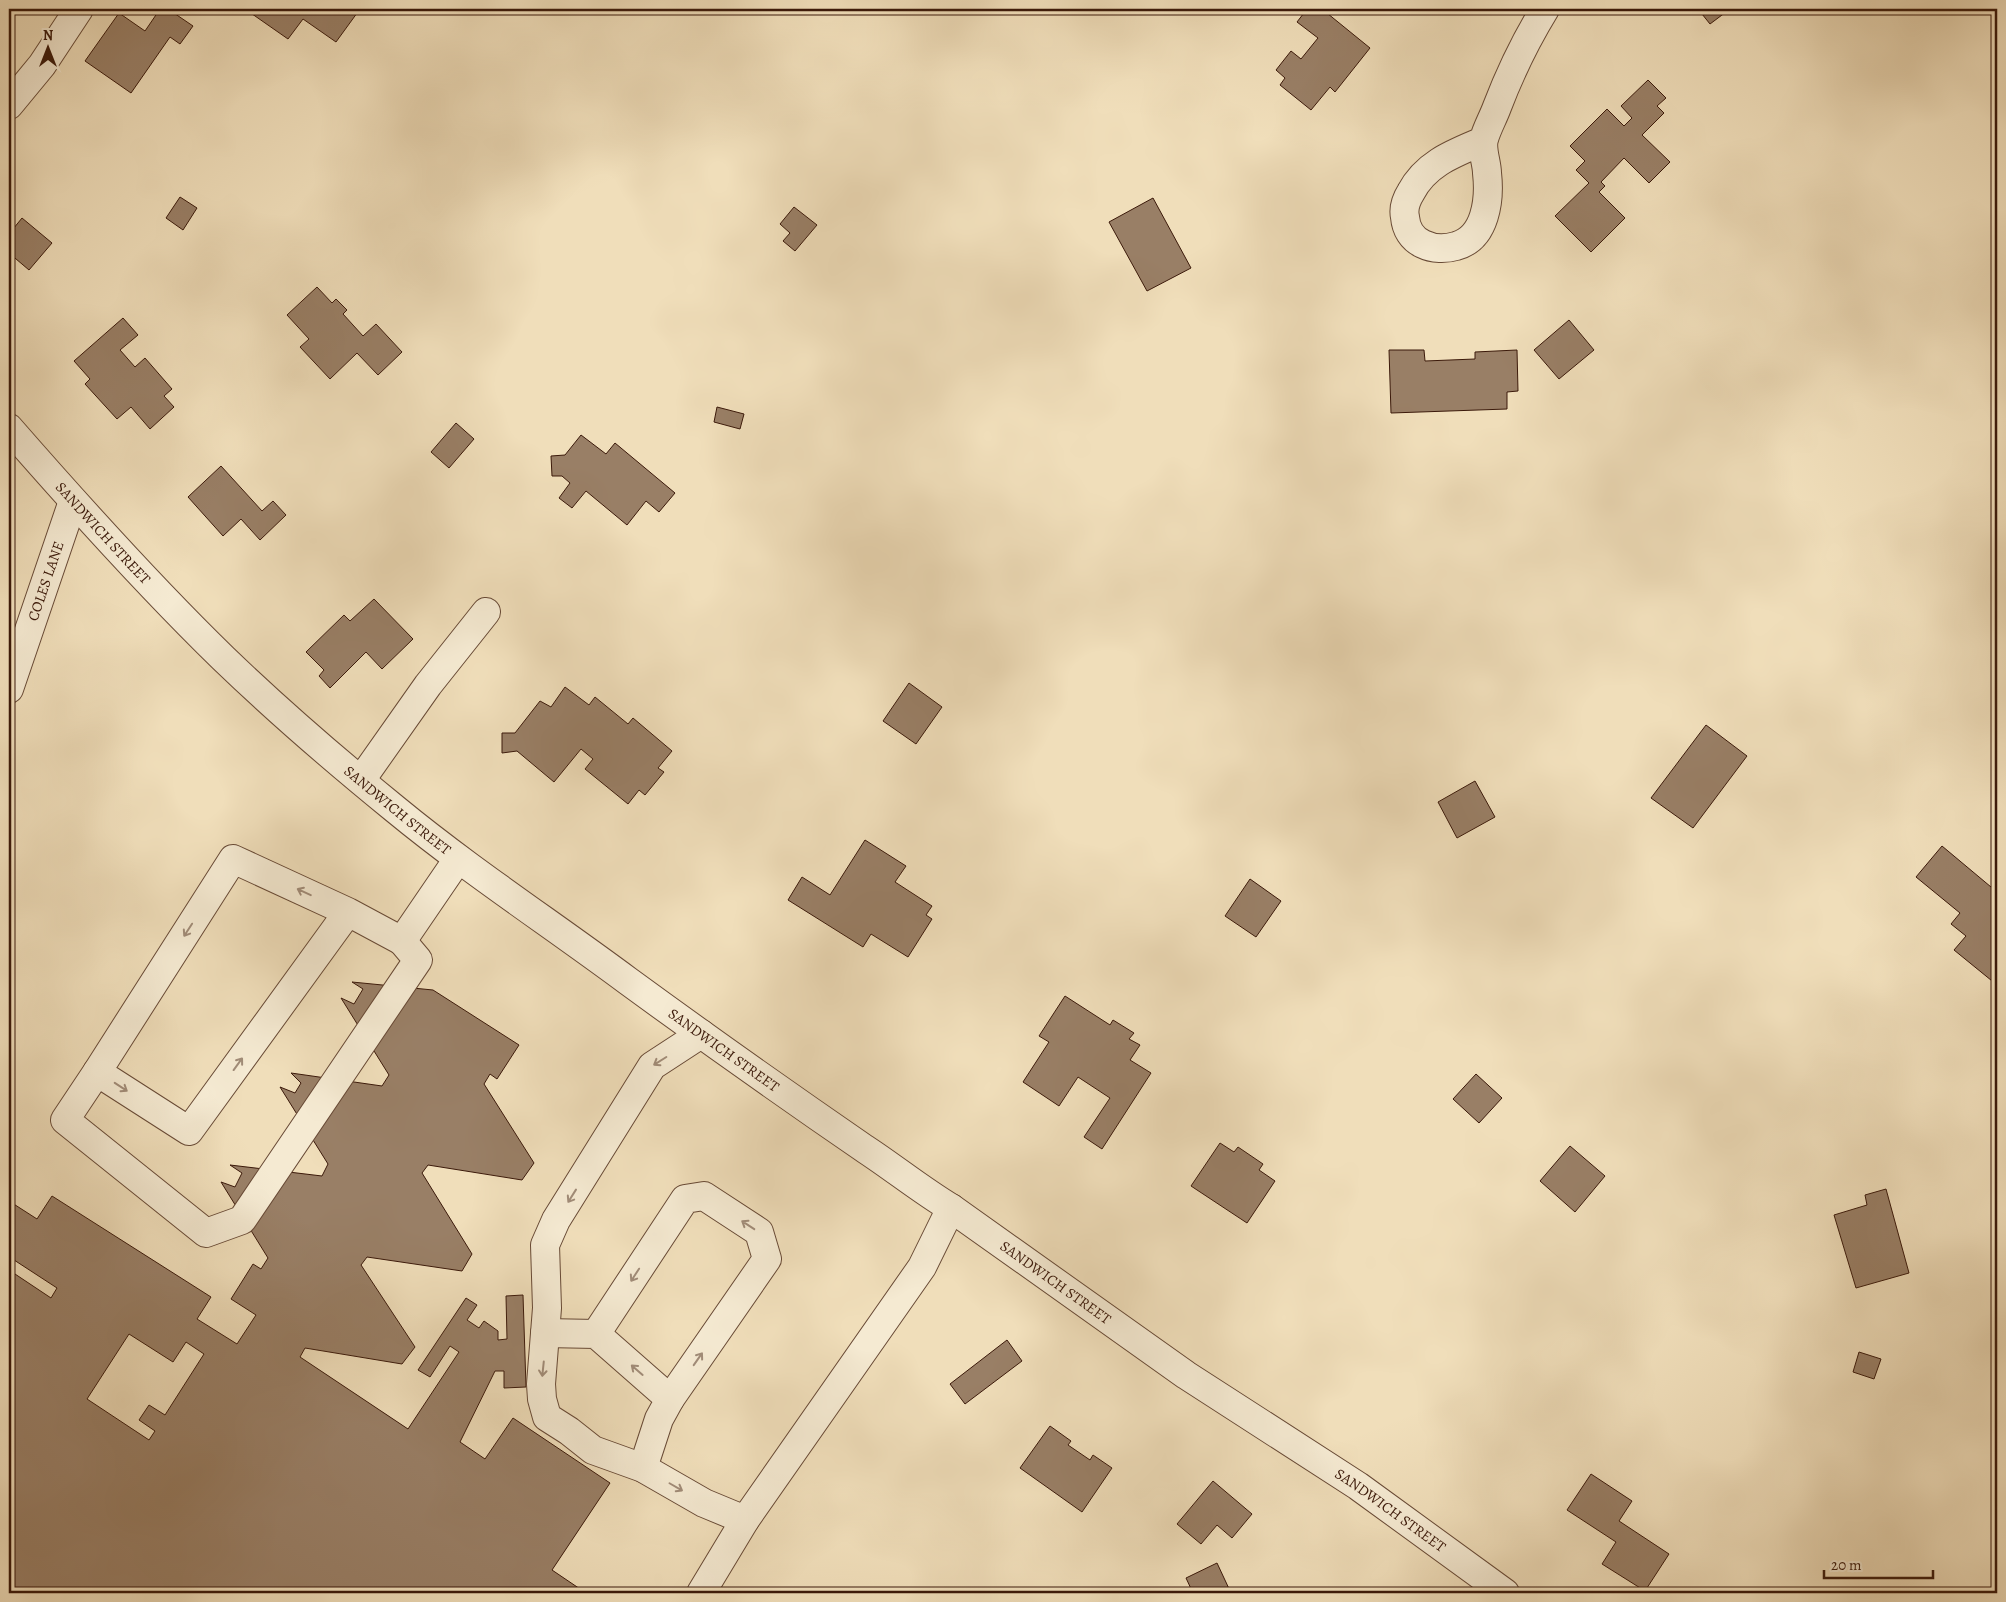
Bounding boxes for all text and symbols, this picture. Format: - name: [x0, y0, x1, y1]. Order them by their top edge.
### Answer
- north arrow: [22, 22, 72, 72]
- text: N: [43, 26, 53, 45]
- street label: SANDWICH STREET: [51, 478, 156, 589]
- street label: COLES LANE: [23, 538, 69, 624]
- street label: SANDWICH STREET: [340, 761, 456, 860]
- one-way arrow: [297, 887, 312, 896]
- one-way arrow: [182, 922, 192, 936]
- street label: SANDWICH STREET: [664, 1004, 784, 1097]
- one-way arrow: [654, 1056, 668, 1066]
- one-way arrow: [232, 1058, 243, 1071]
- one-way arrow: [114, 1083, 128, 1093]
- one-way arrow: [566, 1188, 576, 1202]
- one-way arrow: [742, 1220, 756, 1230]
- street label: SANDWICH STREET: [996, 1236, 1116, 1329]
- one-way arrow: [630, 1267, 640, 1281]
- one-way arrow: [693, 1352, 703, 1366]
- one-way arrow: [538, 1360, 548, 1376]
- one-way arrow: [630, 1364, 643, 1376]
- street label: SANDWICH STREET: [1331, 1464, 1451, 1557]
- one-way arrow: [669, 1483, 683, 1493]
- scale bar: [1824, 1547, 1932, 1579]
- text: 20 m: [1831, 1555, 1862, 1575]

